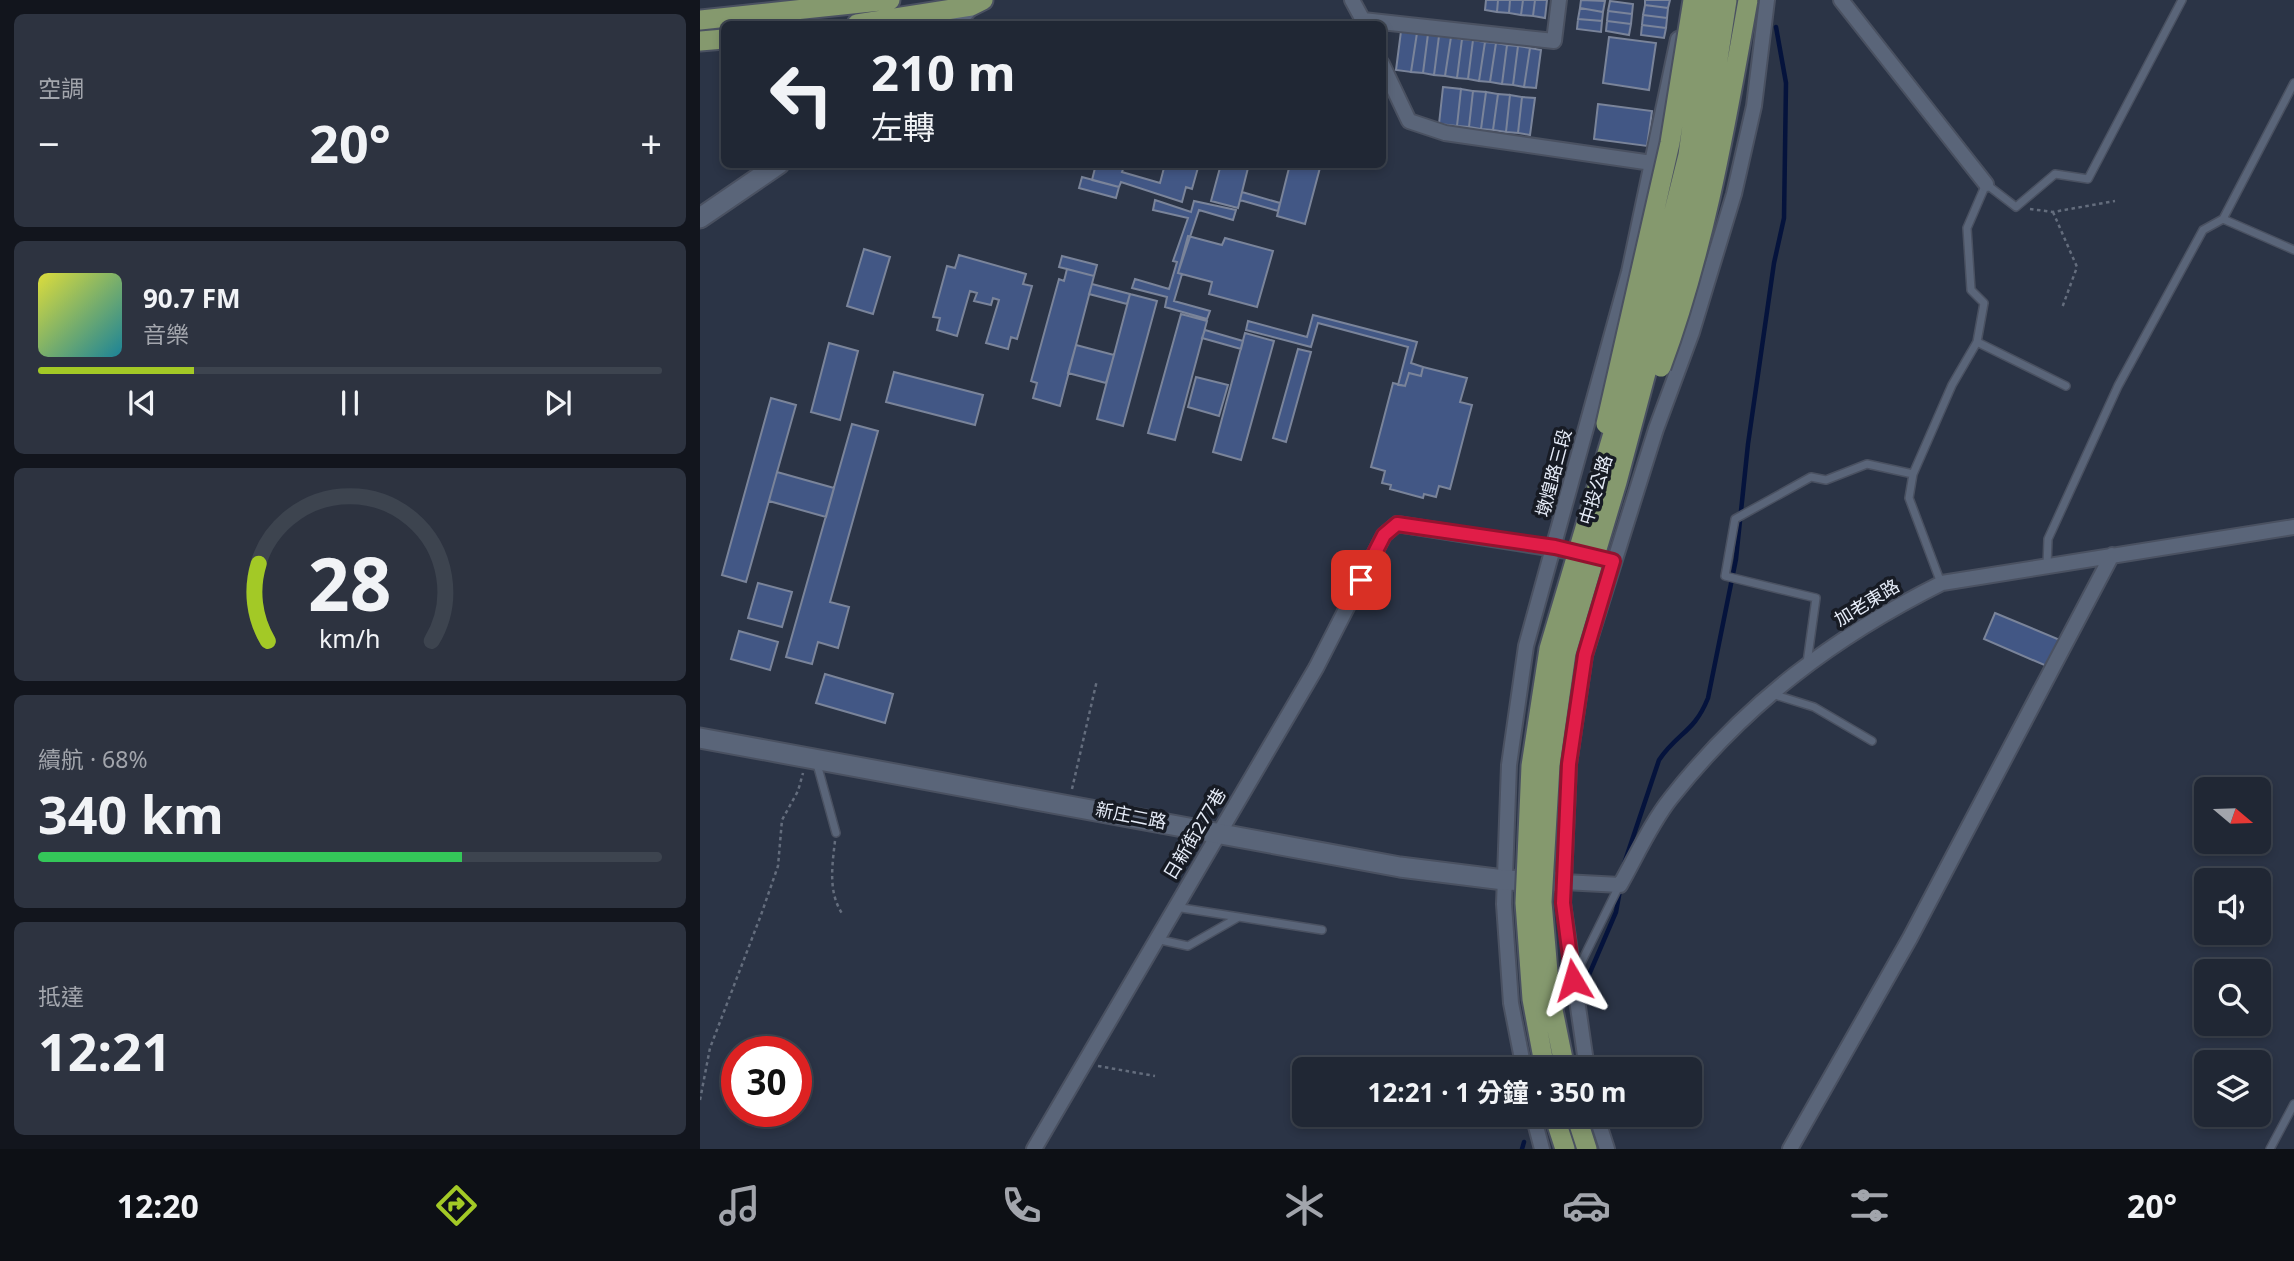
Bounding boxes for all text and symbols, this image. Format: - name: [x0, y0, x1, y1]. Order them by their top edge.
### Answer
- text: 210 m: [871, 39, 1016, 105]
- icon: left: [756, 49, 847, 140]
- text: 空調: [38, 72, 84, 104]
- text: 左轉: [871, 105, 935, 148]
- text: 20°: [309, 107, 391, 178]
- text: −: [38, 117, 60, 169]
- text: +: [640, 117, 662, 169]
- text: 90.7 FM: [143, 280, 240, 316]
- text: 音樂: [143, 318, 189, 350]
- icon: previous: [123, 384, 161, 422]
- icon: pause: [331, 384, 369, 422]
- icon: next: [539, 384, 577, 422]
- street label: 墩煌路三段: [1530, 426, 1576, 519]
- street label: 中投公路: [1573, 452, 1617, 528]
- text: 28: [308, 533, 392, 632]
- pin: [1331, 550, 1391, 610]
- icon: arrive: [1342, 561, 1380, 599]
- street label: 加老東路: [1829, 573, 1904, 631]
- text: km/h: [319, 620, 381, 654]
- text: 續航 · 68%: [38, 743, 148, 775]
- north arrow: [2194, 777, 2272, 854]
- map controls: [2194, 777, 2271, 1127]
- text: 340 km: [38, 778, 224, 849]
- street label: 日新街277巷: [1157, 783, 1231, 884]
- street label: 新庄二路: [1094, 796, 1169, 834]
- button: sound: [2194, 868, 2271, 945]
- position arrow: [1536, 943, 1610, 1017]
- button: search: [2194, 959, 2271, 1036]
- text: 抵達: [38, 980, 84, 1012]
- text: 12:21: [38, 1015, 172, 1086]
- speed limit sign: 30: [721, 1036, 812, 1127]
- button: layers: [2194, 1050, 2271, 1127]
- text: 12:21 · 1 分鐘 · 350 m: [1368, 1074, 1626, 1110]
- icon: directions: [432, 1181, 481, 1230]
- icon: music: [715, 1181, 764, 1230]
- icon: phone: [997, 1181, 1046, 1230]
- icon: climate: [1280, 1181, 1329, 1230]
- icon: car: [1562, 1181, 1611, 1230]
- icon: filters: [1845, 1181, 1894, 1230]
- text: 12:20: [117, 1184, 199, 1227]
- text: 20°: [2127, 1184, 2177, 1227]

